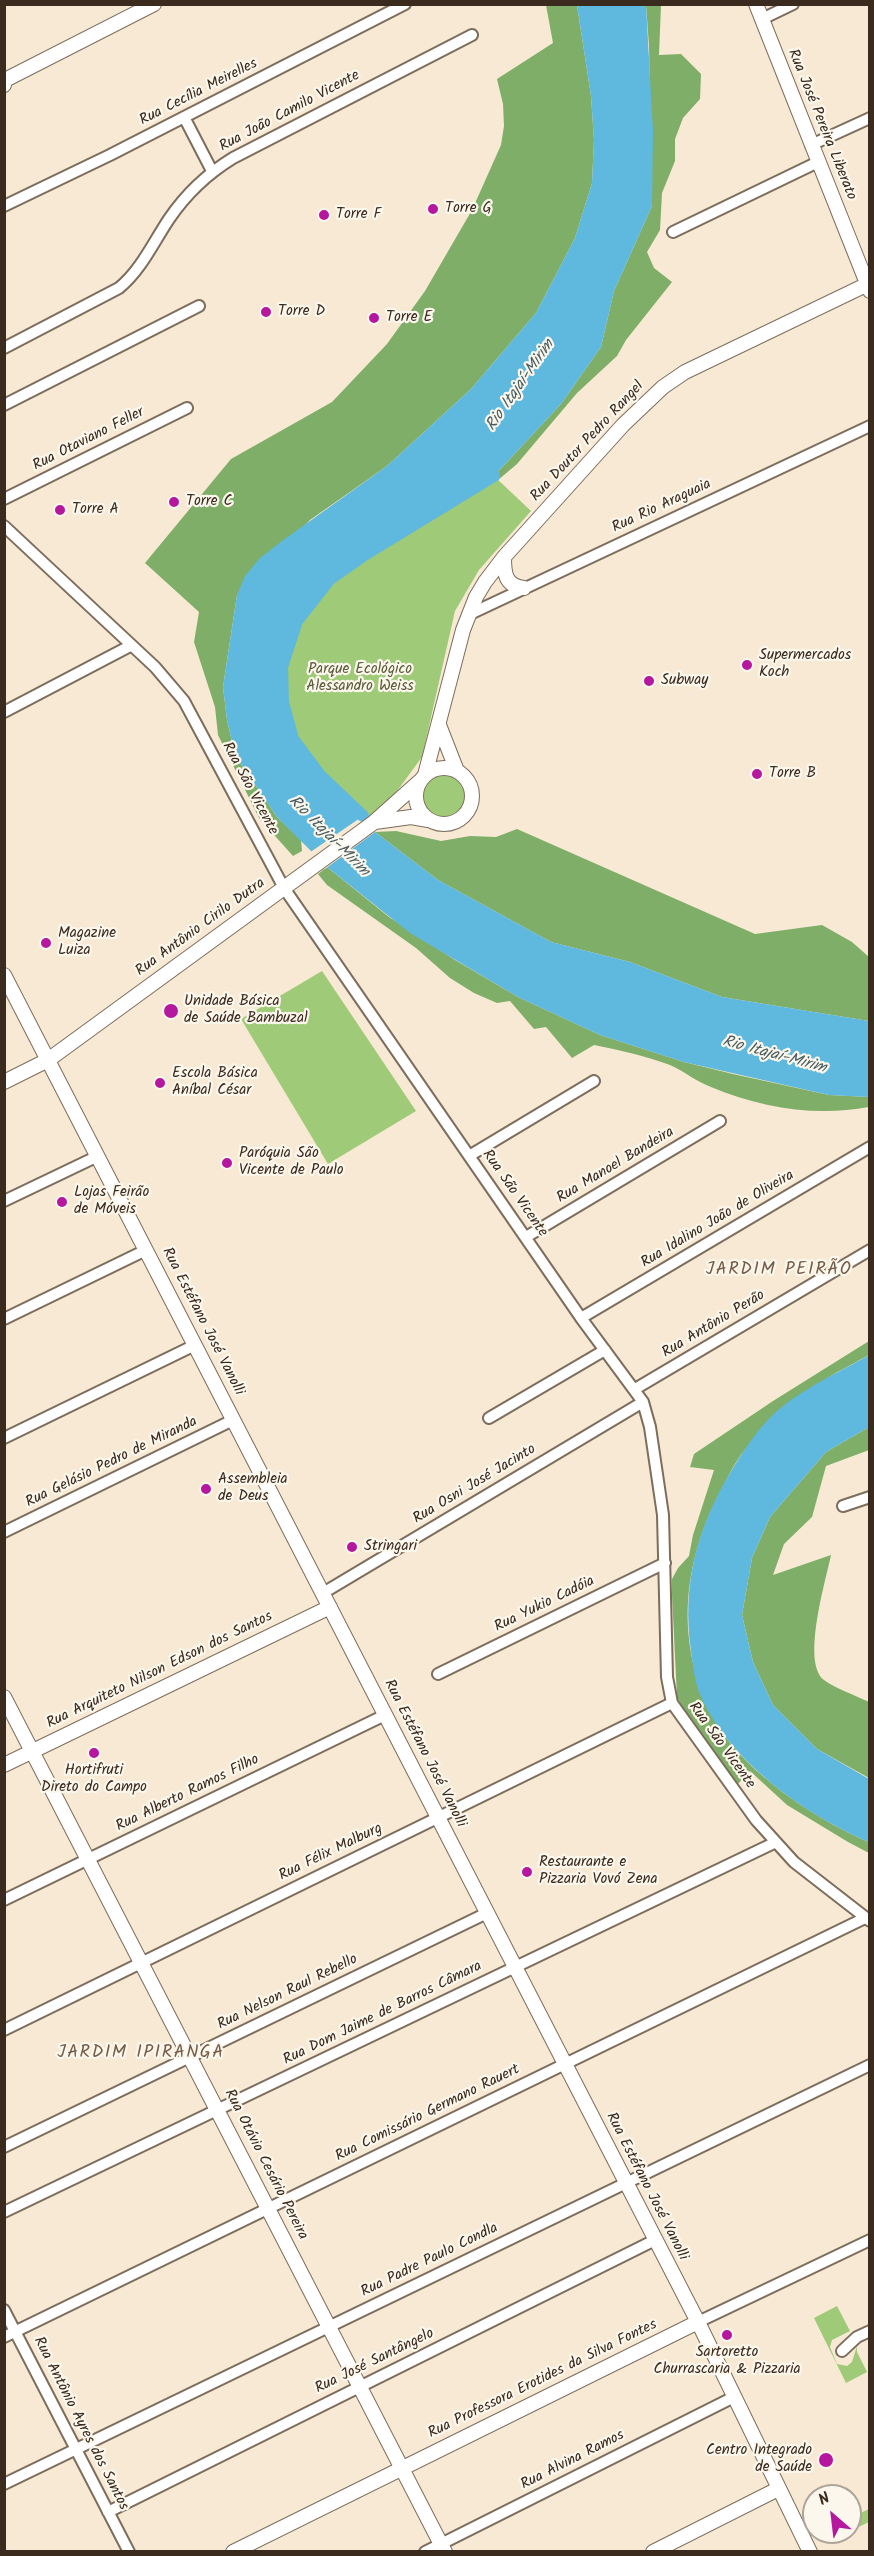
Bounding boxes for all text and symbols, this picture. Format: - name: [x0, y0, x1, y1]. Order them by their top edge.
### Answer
- street label: Rua José Pereira Liberato: [783, 47, 859, 203]
- street label: Rua Cecília Meirelles: [137, 56, 261, 130]
- street label: Rua João Camilo Vicente: [217, 67, 363, 157]
- place label: Torre G: [445, 200, 492, 218]
- marker: Torre G: [426, 202, 440, 216]
- place label: Torre F: [336, 206, 381, 224]
- marker: Torre F: [317, 208, 331, 222]
- place label: Torre D: [278, 303, 325, 321]
- marker: Torre D: [259, 305, 273, 319]
- place label: Torre E: [386, 309, 432, 327]
- marker: Torre E: [367, 311, 381, 325]
- water label: Rio Itajaí-Mirim: [483, 337, 559, 435]
- street label: Rua Doutor Pedro Rangel: [528, 378, 648, 506]
- street label: Rua Otaviano Feller: [30, 404, 148, 476]
- street label: Rua Rio Araguaia: [610, 476, 714, 538]
- place label: Torre C: [186, 493, 232, 511]
- marker: Torre C: [167, 495, 181, 509]
- place label: Torre A: [72, 501, 119, 519]
- marker: Torre A: [53, 503, 67, 517]
- place label: Supermercados Koch: [759, 647, 851, 682]
- marker: Supermercados Koch: [740, 658, 754, 672]
- park label: Parque Ecológico Alessandro Weiss: [306, 661, 414, 696]
- place label: Subway: [661, 672, 708, 690]
- marker: Subway: [642, 674, 656, 688]
- street label: Rua São Vicente: [217, 740, 281, 838]
- place label: Torre B: [769, 765, 816, 783]
- marker: Torre B: [750, 767, 764, 781]
- water label: Rio Itajaí-Mirim: [284, 793, 372, 881]
- street label: Rua Antônio Cirilo Dutra: [133, 875, 269, 981]
- place label: Magazine Luiza: [58, 925, 116, 960]
- marker: Magazine Luiza: [39, 936, 53, 950]
- place label: Unidade Básica de Saúde Bambuzal: [184, 993, 308, 1028]
- marker: Unidade Básica de Saúde Bambuzal: [162, 1002, 180, 1020]
- water label: Rio Itajaí-Mirim: [720, 1033, 828, 1079]
- place label: Escola Básica Aníbal César: [172, 1065, 258, 1100]
- marker: Escola Básica Aníbal César: [153, 1076, 167, 1090]
- street label: Rua Manoel Bandeira: [554, 1124, 678, 1208]
- place label: Paróquia São Vicente de Paulo: [239, 1145, 344, 1180]
- street label: Rua São Vicente: [477, 1147, 551, 1241]
- marker: Paróquia São Vicente de Paulo: [220, 1156, 234, 1170]
- street label: Rua Idalino João de Oliveira: [638, 1167, 798, 1273]
- place label: Lojas Feirão de Móveis: [74, 1184, 149, 1219]
- marker: Lojas Feirão de Móveis: [55, 1195, 69, 1209]
- street label: Rua Estéfano José Vanolli: [157, 1245, 247, 1399]
- district label: JARDIM PEIRÃO: [706, 1260, 852, 1282]
- street label: Rua Antônio Perão: [659, 1287, 769, 1363]
- street label: Rua Gelásio Pedro de Miranda: [23, 1414, 201, 1512]
- street label: Rua Osni José Jacinto: [410, 1441, 540, 1529]
- place label: Assembleia de Deus: [218, 1471, 287, 1506]
- marker: Assembleia de Deus: [199, 1482, 213, 1496]
- place label: Stringari: [364, 1538, 417, 1556]
- marker: Stringari: [345, 1540, 359, 1554]
- street label: Rua Yukio Cadóia: [492, 1573, 598, 1637]
- street label: Rua Arquiteto Nilson Edson dos Santos: [44, 1608, 276, 1734]
- street label: Rua Estéfano José Vanolli: [379, 1677, 469, 1831]
- street label: Rua São Vicente: [684, 1699, 758, 1793]
- marker: Hortifruti Direto do Campo: [87, 1746, 101, 1760]
- street label: Rua Alberto Ramos Filho: [114, 1752, 262, 1836]
- place label: Hortifruti Direto do Campo: [41, 1762, 147, 1797]
- street label: Rua Félix Malburg: [276, 1820, 386, 1886]
- place label: Restaurante e Pizzaria Vovó Zena: [539, 1854, 658, 1889]
- marker: Restaurante e Pizzaria Vovó Zena: [520, 1865, 534, 1879]
- street label: Rua Nelson Raul Rebello: [215, 1951, 361, 2035]
- street label: Rua Dom Jaime de Barros Câmara: [281, 1958, 485, 2070]
- district label: JARDIM IPIRANGA: [57, 2043, 225, 2065]
- street label: Rua Comissário Germano Rauert: [333, 2061, 523, 2167]
- street label: Rua Otávio Cesário Pereira: [219, 2087, 311, 2243]
- street label: Rua Estéfano José Vanolli: [601, 2110, 691, 2264]
- street label: Rua Padre Paulo Condla: [359, 2220, 501, 2302]
- street label: Rua Professora Erotides da Silva Fontes: [426, 2317, 660, 2443]
- street label: Rua José Santângelo: [313, 2325, 437, 2399]
- marker: Sartoretto Churrascaria & Pizzaria: [720, 2328, 734, 2342]
- street label: Rua Antônio Ayres dos Santos: [28, 2334, 132, 2514]
- place label: Sartoretto Churrascaria & Pizzaria: [654, 2344, 800, 2379]
- street label: Rua Alvina Ramos: [518, 2427, 628, 2495]
- place label: Centro Integrado de Saúde: [706, 2442, 812, 2477]
- marker: Centro Integrado de Saúde: [817, 2451, 835, 2469]
- north arrow: [802, 2484, 862, 2544]
- text: N: [814, 2486, 835, 2513]

